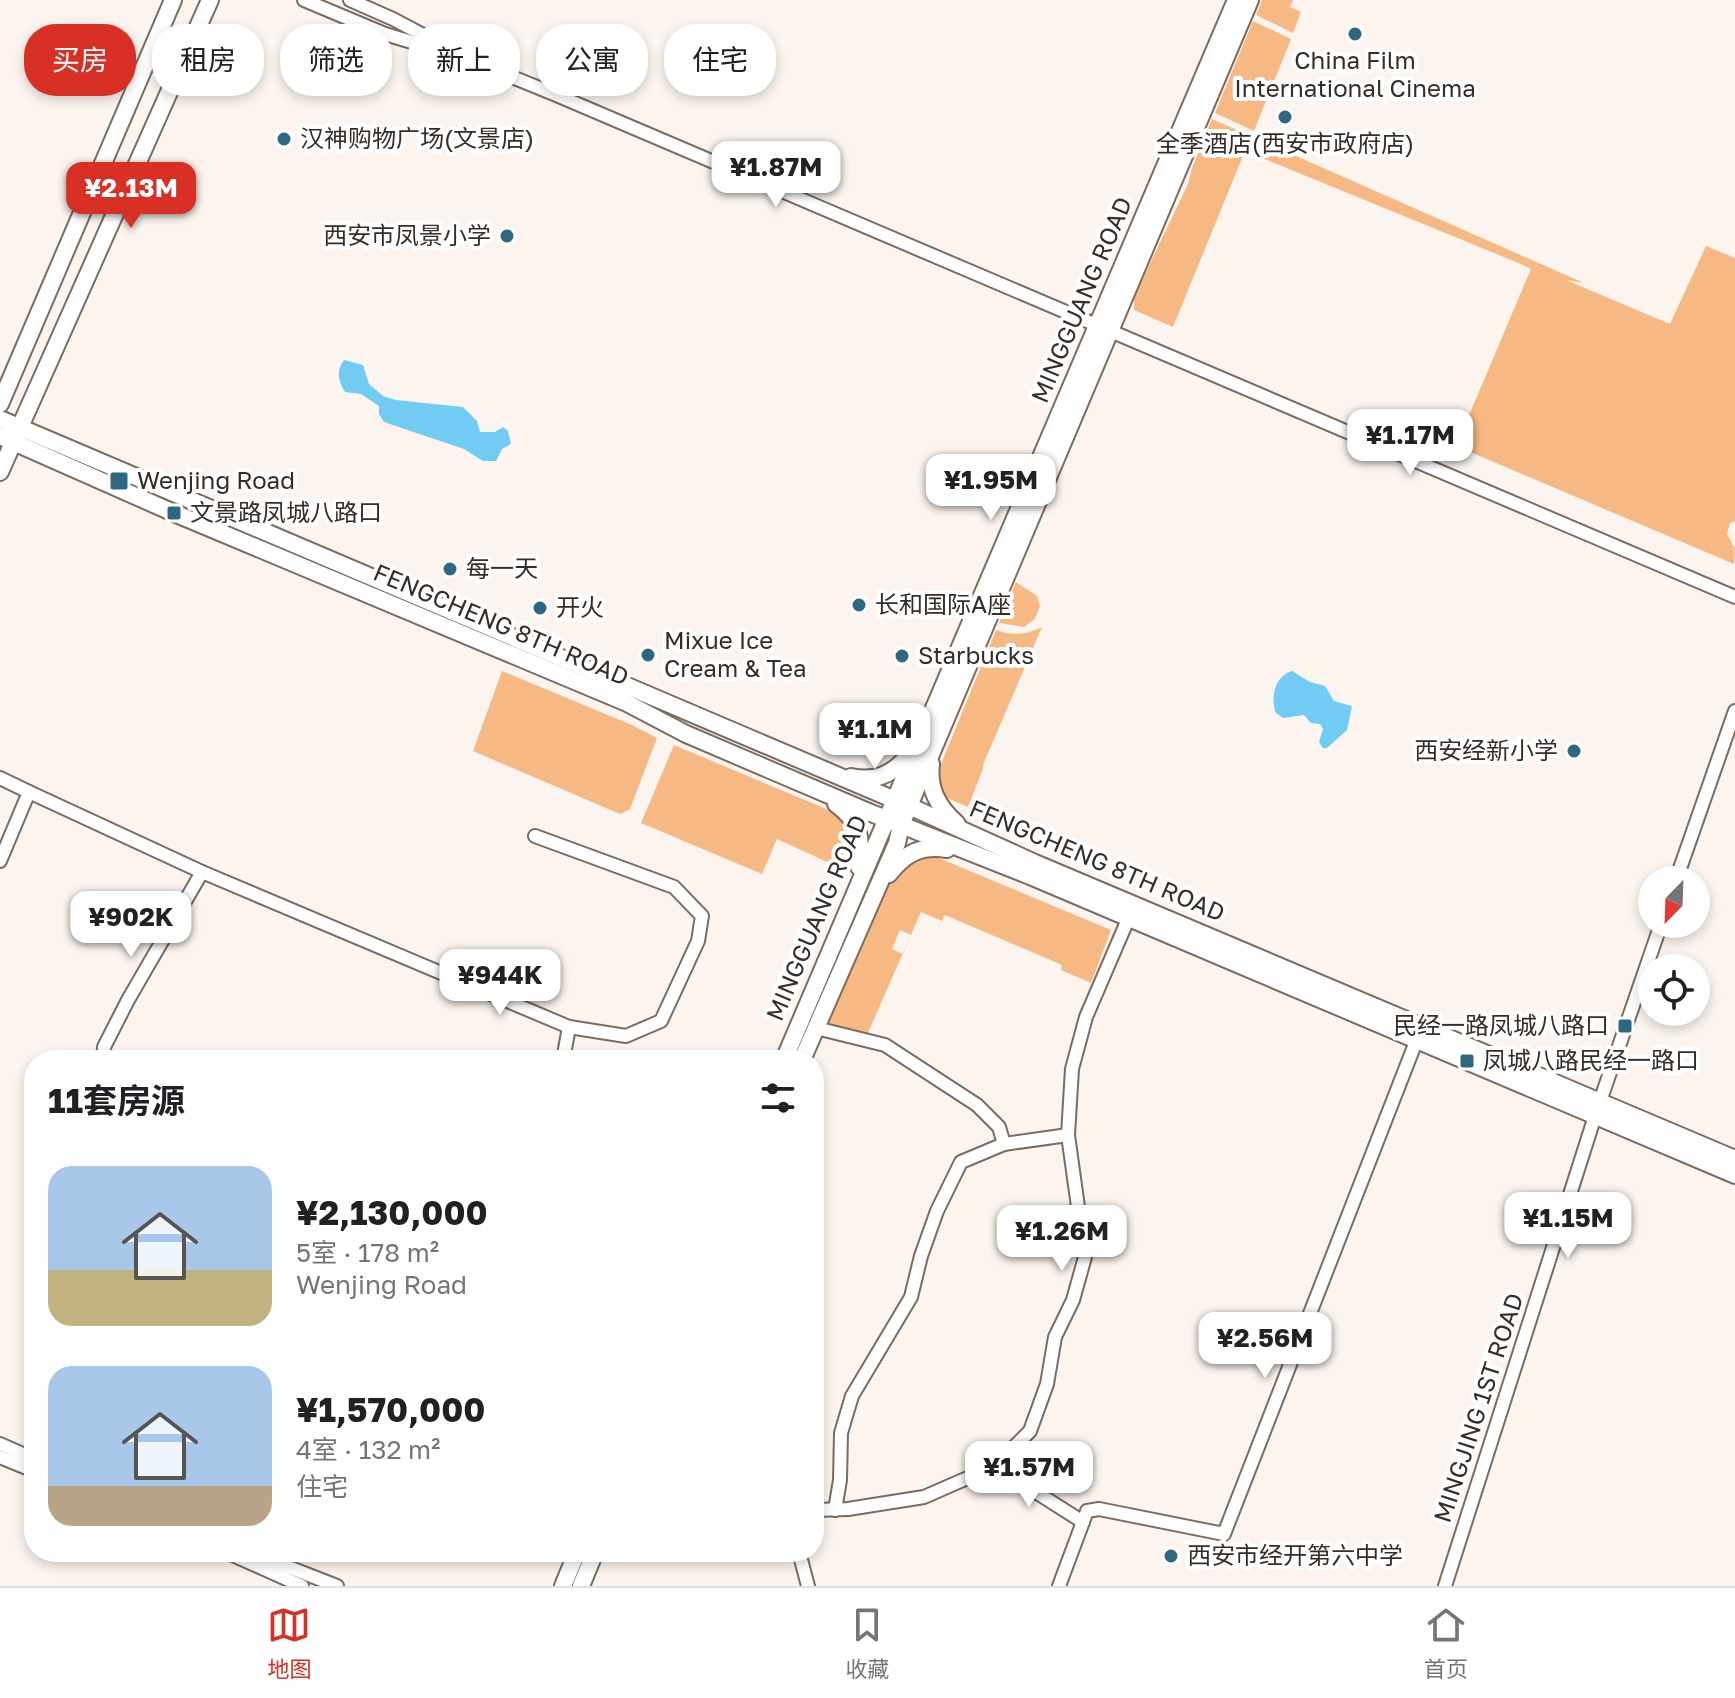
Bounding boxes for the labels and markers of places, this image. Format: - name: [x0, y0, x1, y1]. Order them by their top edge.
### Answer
- marker: China Film International Cinema: [1346, 25, 1364, 43]
- place label: China Film International Cinema: [1234, 45, 1476, 102]
- marker: 全季酒店(西安市政府店): [1276, 108, 1294, 126]
- place label: 汉神购物广场(文景店): [300, 123, 534, 152]
- place label: 全季酒店(西安市政府店): [1156, 128, 1414, 157]
- marker: 汉神购物广场(文景店): [275, 130, 293, 148]
- pin: ¥1.87M: [711, 141, 841, 209]
- pin: ¥2.13M: [66, 162, 196, 230]
- place label: 西安市凤景小学: [323, 220, 491, 249]
- marker: 西安市凤景小学: [498, 227, 516, 245]
- pin: ¥1.17M: [1345, 409, 1475, 477]
- pin: ¥1.95M: [926, 454, 1056, 522]
- place label: Wenjing Road: [137, 465, 295, 494]
- marker: Wenjing Road: [108, 470, 130, 492]
- place label: 文景路凤城八路口: [190, 497, 382, 526]
- marker: 文景路凤城八路口: [165, 504, 183, 522]
- place label: 每一天: [466, 553, 538, 582]
- marker: 每一天: [441, 560, 459, 578]
- place label: 长和国际A座: [875, 589, 1011, 618]
- place label: 开火: [556, 592, 604, 621]
- marker: 长和国际A座: [850, 596, 868, 614]
- marker: 开火: [531, 599, 549, 617]
- place label: Mixue Ice Cream & Tea: [664, 625, 806, 682]
- place label: Starbucks: [918, 640, 1034, 669]
- marker: Mixue Ice Cream & Tea: [639, 646, 657, 664]
- marker: Starbucks: [893, 647, 911, 665]
- pin: ¥1.1M: [819, 703, 931, 771]
- place label: 西安经新小学: [1414, 735, 1558, 764]
- marker: 西安经新小学: [1565, 742, 1583, 760]
- pin: ¥902K: [75, 891, 187, 959]
- pin: ¥944K: [444, 949, 556, 1017]
- place label: 民经一路凤城八路口: [1393, 1010, 1609, 1039]
- marker: 民经一路凤城八路口: [1616, 1017, 1634, 1035]
- place label: 凤城八路民经一路口: [1483, 1045, 1699, 1074]
- marker: 凤城八路民经一路口: [1458, 1052, 1476, 1070]
- pin: ¥1.15M: [1503, 1192, 1633, 1260]
- pin: ¥1.26M: [997, 1205, 1127, 1273]
- pin: ¥2.56M: [1200, 1312, 1330, 1380]
- pin: ¥1.57M: [964, 1441, 1094, 1509]
- place label: 西安市经开第六中学: [1187, 1540, 1403, 1569]
- marker: 西安市经开第六中学: [1162, 1547, 1180, 1565]

